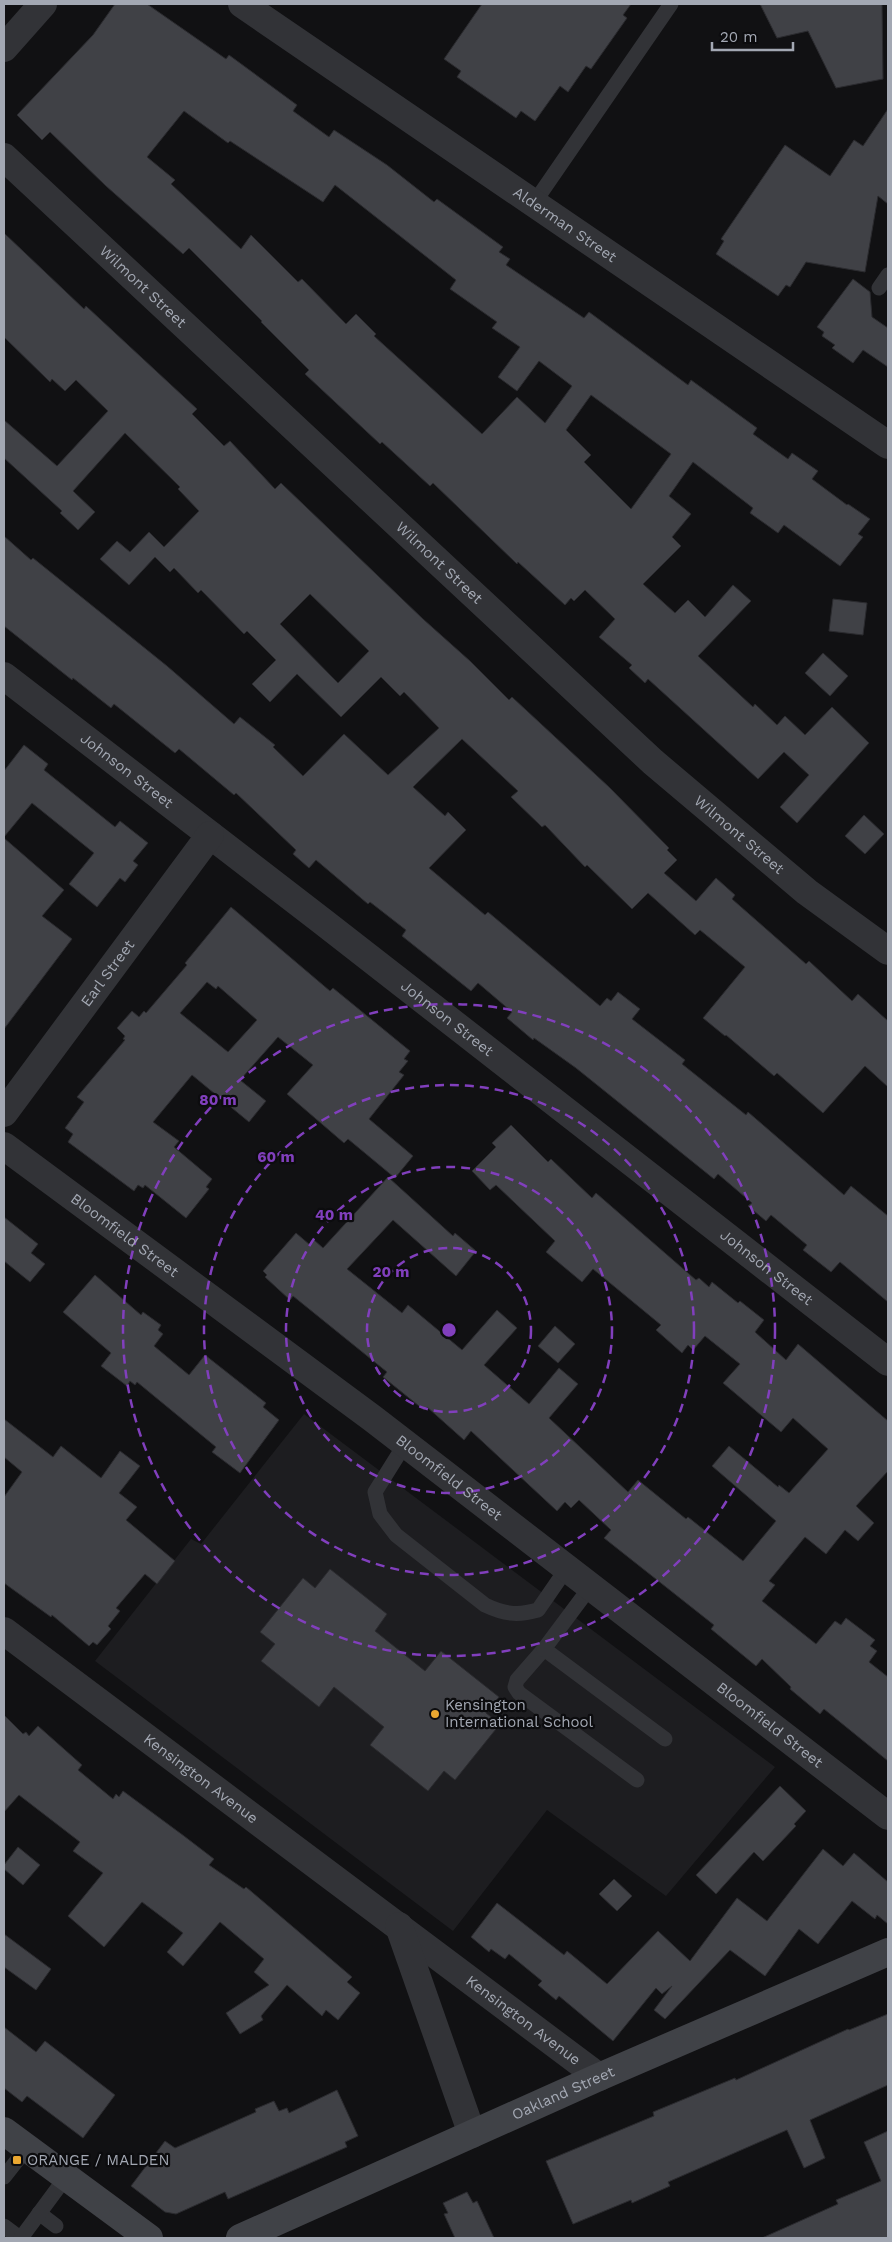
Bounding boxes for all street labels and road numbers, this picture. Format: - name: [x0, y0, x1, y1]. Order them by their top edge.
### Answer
- street label: Alderman Street: [510, 183, 621, 266]
- street label: Wilmont Street: [96, 242, 191, 332]
- street label: Wilmont Street: [392, 518, 487, 608]
- street label: Johnson Street: [77, 729, 177, 812]
- street label: Wilmont Street: [690, 792, 788, 878]
- street label: Earl Street: [77, 936, 139, 1010]
- street label: Johnson Street: [397, 977, 498, 1061]
- street label: Bloomfield Street: [67, 1189, 183, 1281]
- street label: Johnson Street: [717, 1226, 817, 1309]
- street label: Bloomfield Street: [392, 1431, 506, 1525]
- street label: Bloomfield Street: [713, 1678, 827, 1772]
- street label: Kensington Avenue: [140, 1730, 262, 1827]
- street label: Kensington Avenue: [462, 1972, 584, 2069]
- street label: Oakland Street: [509, 2062, 618, 2124]

